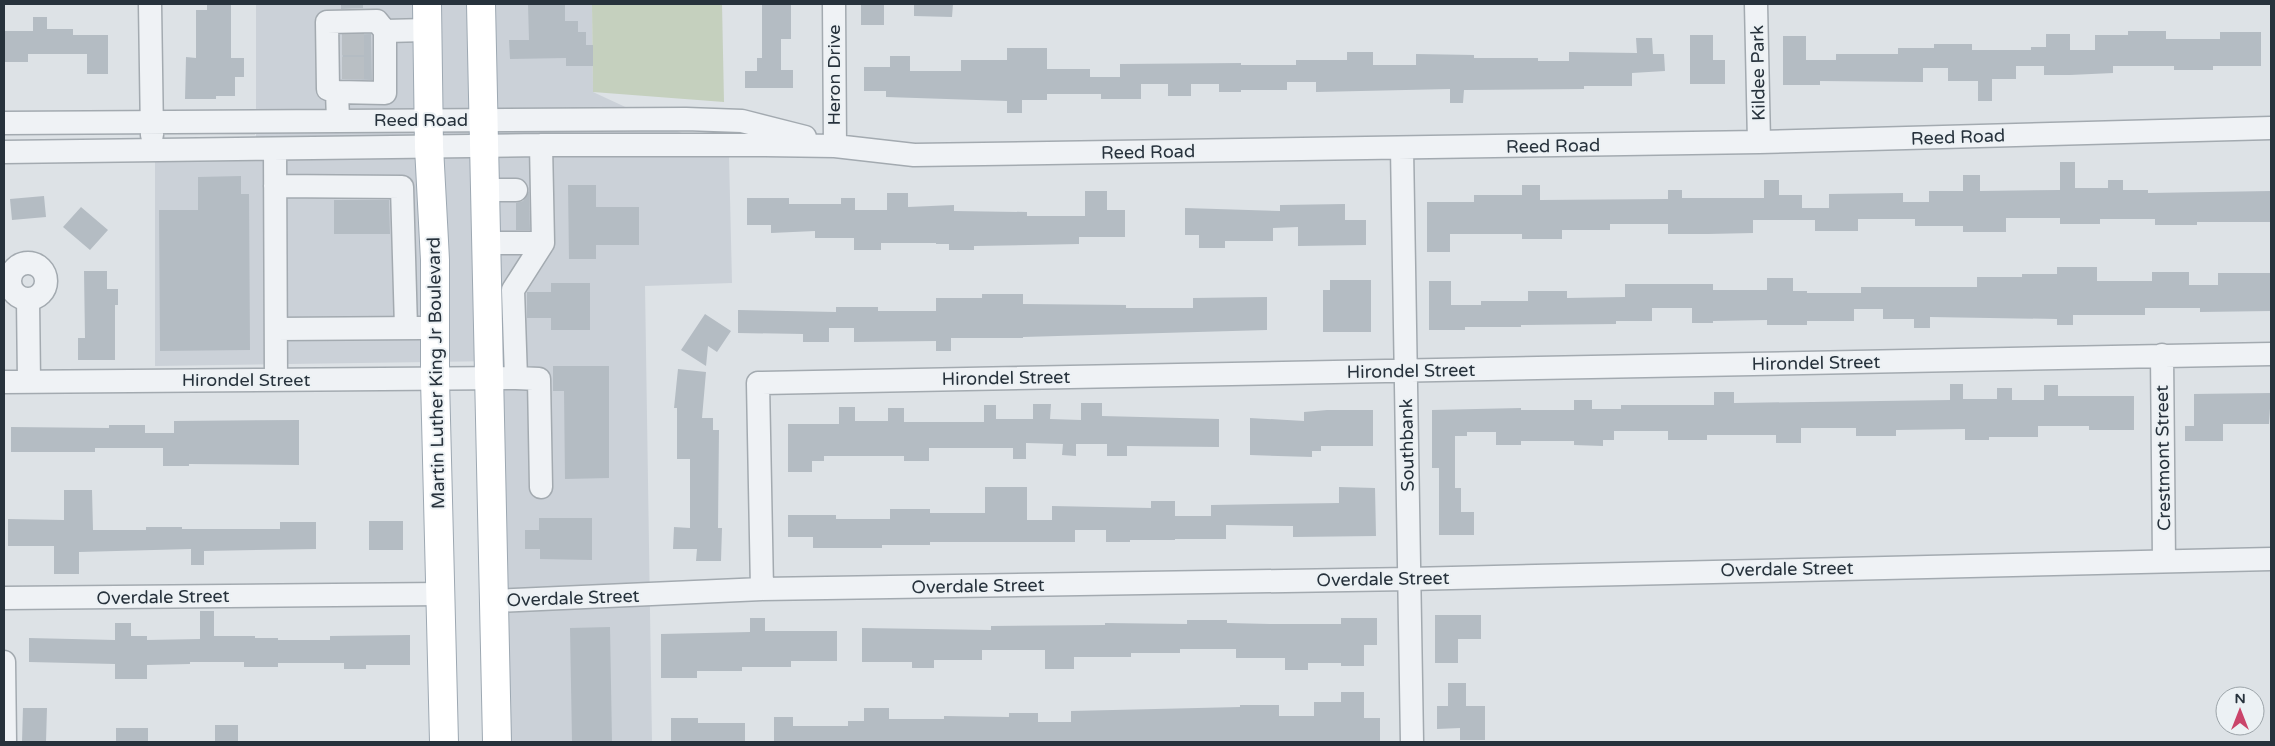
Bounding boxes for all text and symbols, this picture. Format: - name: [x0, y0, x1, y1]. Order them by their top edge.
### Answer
- street label: Heron Drive: [823, 24, 845, 126]
- street label: Kildee Park: [1746, 25, 1770, 121]
- street label: Reed Road: [374, 109, 468, 131]
- street label: Reed Road: [1910, 124, 2006, 150]
- street label: Reed Road: [1506, 134, 1600, 158]
- street label: Reed Road: [1101, 140, 1195, 164]
- street label: Martin Luther King Jr Boulevard: [423, 237, 449, 509]
- street label: Hirondel Street: [1752, 351, 1881, 375]
- street label: Hirondel Street: [1347, 359, 1476, 383]
- street label: Hirondel Street: [942, 366, 1071, 390]
- street label: Hirondel Street: [182, 369, 310, 391]
- street label: Crestmont Street: [2151, 385, 2175, 531]
- street label: Southbank: [1395, 398, 1419, 492]
- street label: Overdale Street: [1720, 557, 1854, 581]
- street label: Overdale Street: [1316, 567, 1450, 591]
- street label: Overdale Street: [911, 574, 1045, 598]
- street label: Overdale Street: [96, 585, 230, 609]
- street label: Overdale Street: [506, 585, 640, 611]
- north arrow: [2215, 686, 2265, 736]
- text: N: [2234, 690, 2246, 707]

